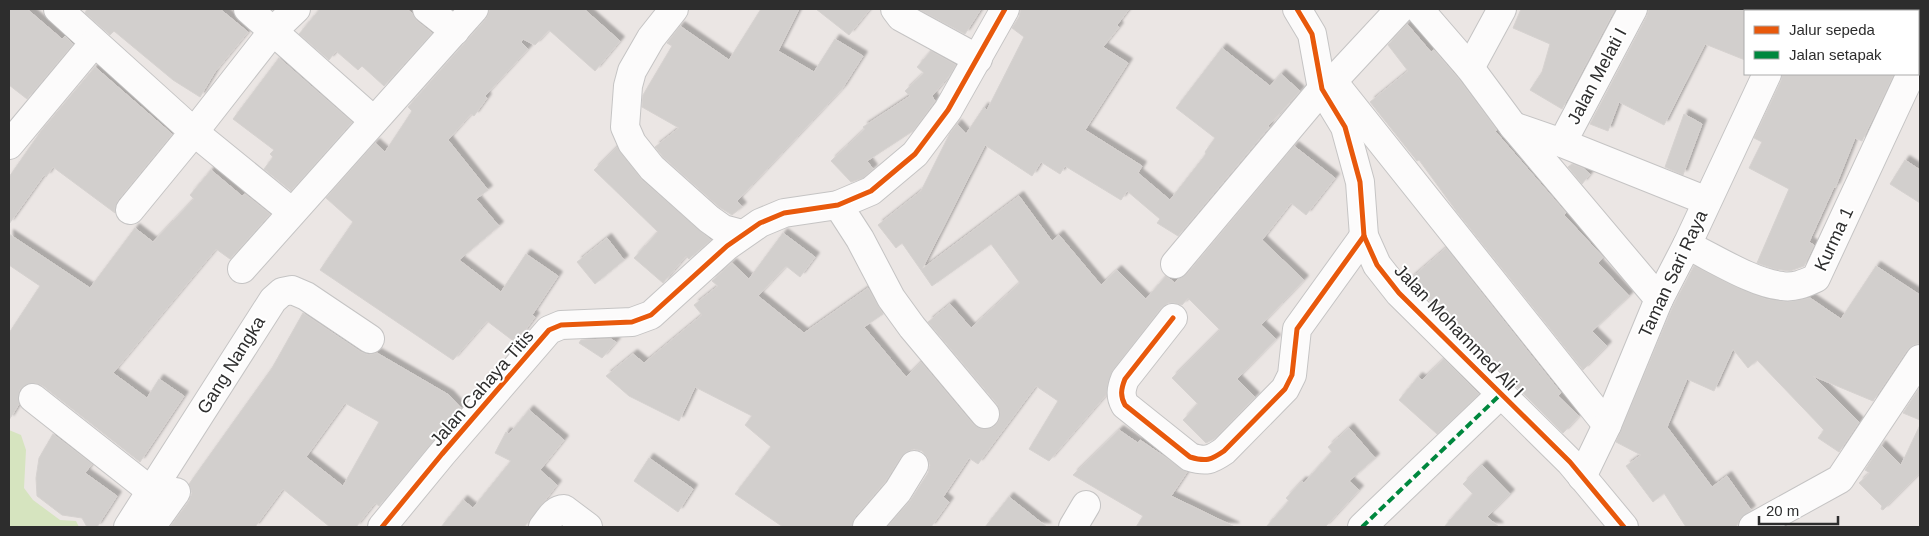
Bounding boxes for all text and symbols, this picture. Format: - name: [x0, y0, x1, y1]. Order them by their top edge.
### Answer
- legend: [1744, 10, 1919, 75]
- text: Jalur sepeda: [1789, 21, 1876, 38]
- street label: Jalan Melati I: [1563, 24, 1631, 128]
- text: Jalan setapak: [1789, 46, 1882, 63]
- street label: Kurma 1: [1811, 204, 1857, 274]
- street label: Taman Sari Raya: [1635, 206, 1712, 341]
- street label: Jalan Mohammed Ali I: [1390, 260, 1528, 402]
- street label: Gang Nangka: [193, 312, 269, 417]
- street label: Jalan Cahaya Titis: [426, 326, 538, 450]
- scale bar: [1759, 494, 1838, 526]
- text: 20 m: [1766, 502, 1799, 519]

